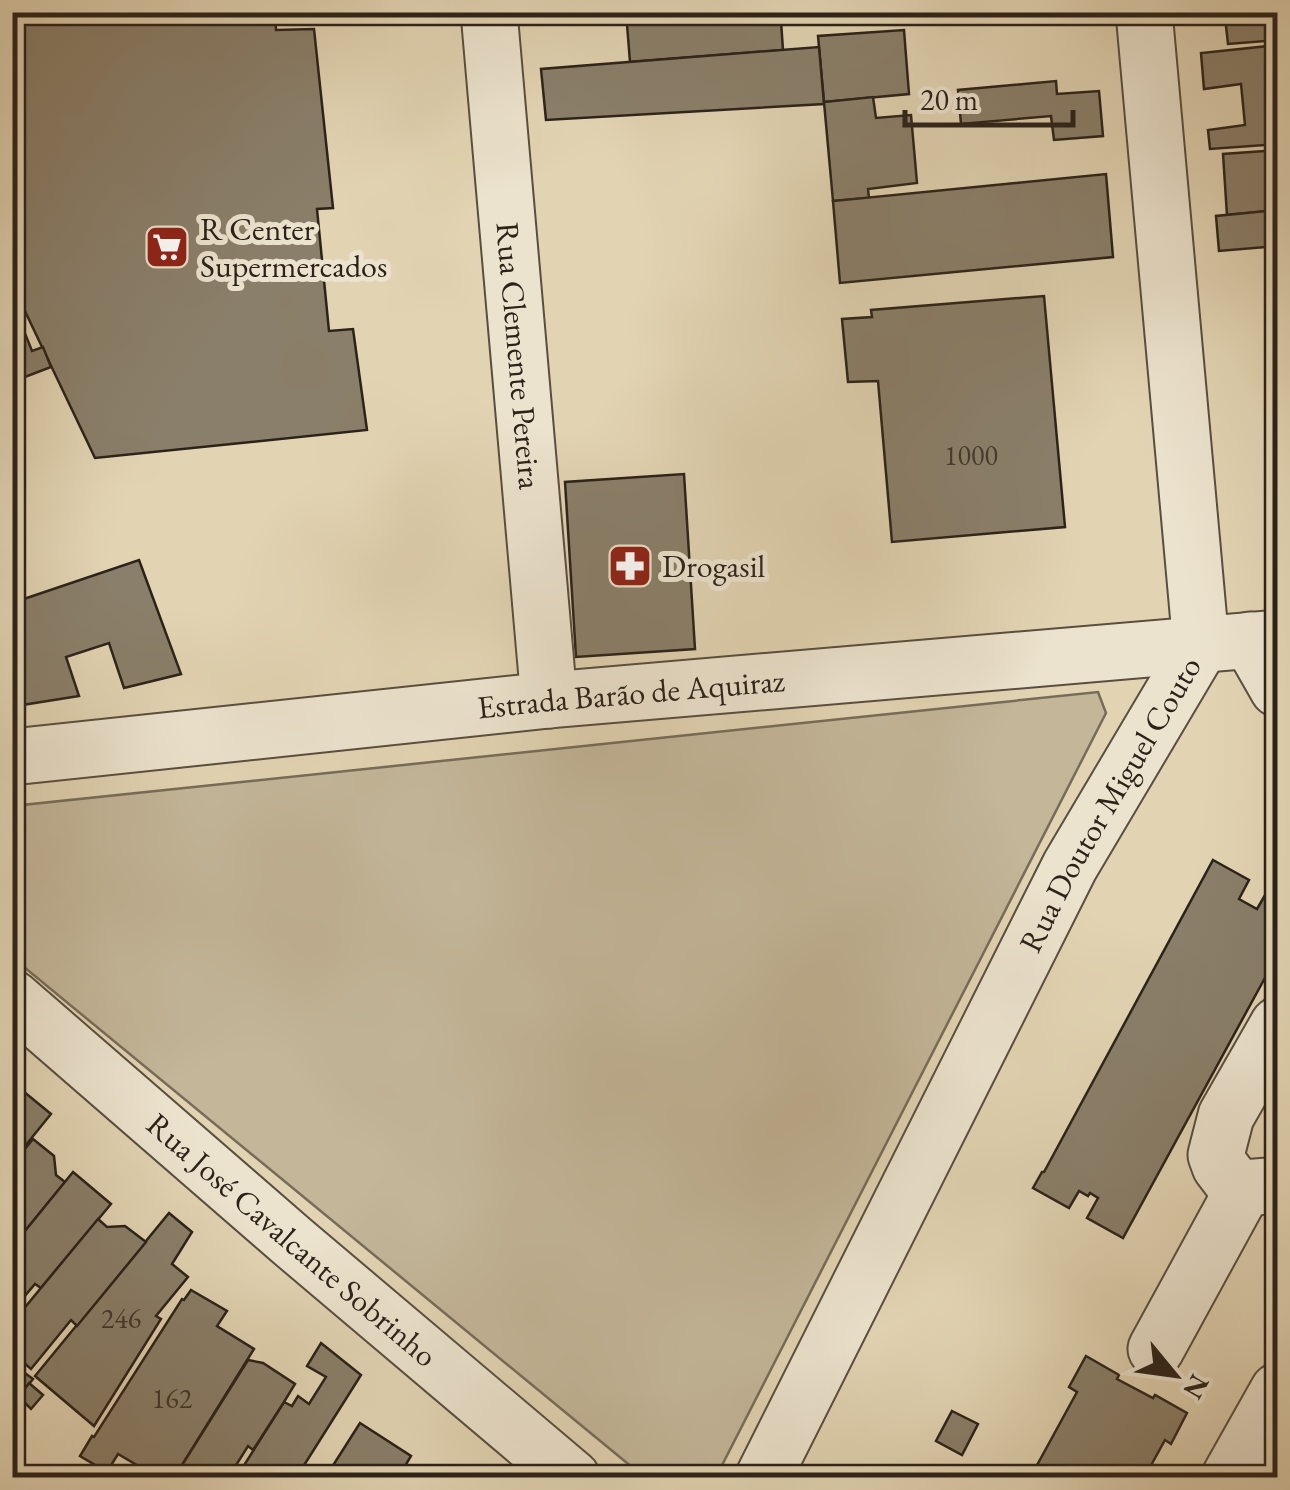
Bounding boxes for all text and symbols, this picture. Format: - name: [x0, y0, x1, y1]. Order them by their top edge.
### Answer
- scale bar: [905, 65, 1072, 127]
- text: 20 m: [920, 80, 978, 119]
- place label: R Center Supermercados: [200, 208, 387, 287]
- street label: Rua Clemente Pereira: [486, 220, 552, 491]
- supermarket icon: R Center Supermercados: [144, 224, 190, 270]
- house number: 1000: [944, 437, 998, 473]
- pharmacy icon: Drogasil: [607, 543, 653, 589]
- place label: Drogasil: [662, 545, 766, 587]
- street label: Rua Doutor Miguel Couto: [1009, 648, 1211, 959]
- street label: Estrada Barão de Aquiraz: [475, 659, 786, 728]
- street label: Rua José Cavalcante Sobrinho: [138, 1103, 446, 1376]
- house number: 246: [101, 1300, 141, 1336]
- north arrow: [1125, 1325, 1225, 1425]
- text: N: [1175, 1368, 1218, 1406]
- house number: 162: [152, 1380, 193, 1416]

